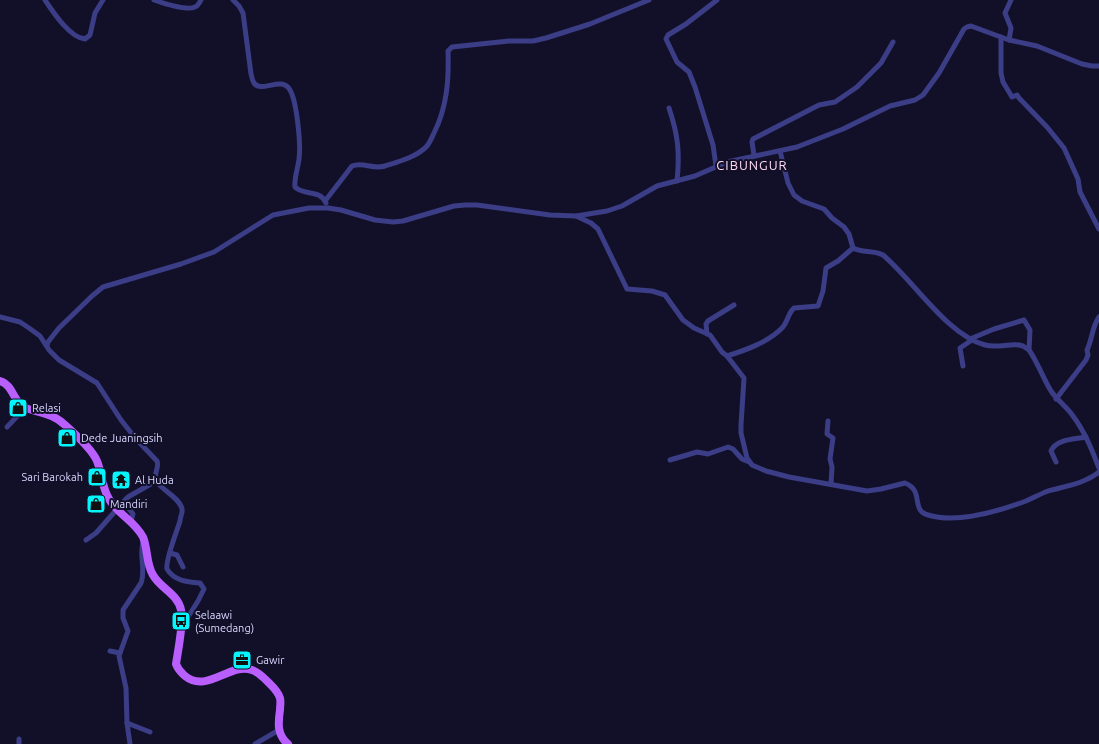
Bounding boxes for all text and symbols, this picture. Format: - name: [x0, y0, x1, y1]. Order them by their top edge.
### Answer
- district label: CIBUNGUR: [716, 158, 788, 172]
- shop icon: Relasi: [7, 397, 29, 419]
- place label: Relasi: [32, 402, 61, 414]
- shop icon: Dede Juaningsih: [56, 427, 78, 449]
- place label: Dede Juaningsih: [81, 432, 163, 444]
- shop icon: Sari Barokah: [86, 466, 108, 488]
- temple icon: Al Huda: [110, 469, 132, 491]
- place label: Sari Barokah: [21, 471, 83, 483]
- place label: Al Huda: [135, 474, 174, 486]
- shop icon: Mandiri: [85, 493, 107, 515]
- place label: Mandiri: [110, 498, 147, 510]
- place label: Selaawi (Sumedang): [195, 609, 254, 635]
- bus stop icon: Selaawi (Sumedang): [170, 610, 192, 632]
- office icon: Gawir: [231, 649, 253, 671]
- place label: Gawir: [256, 654, 285, 666]

